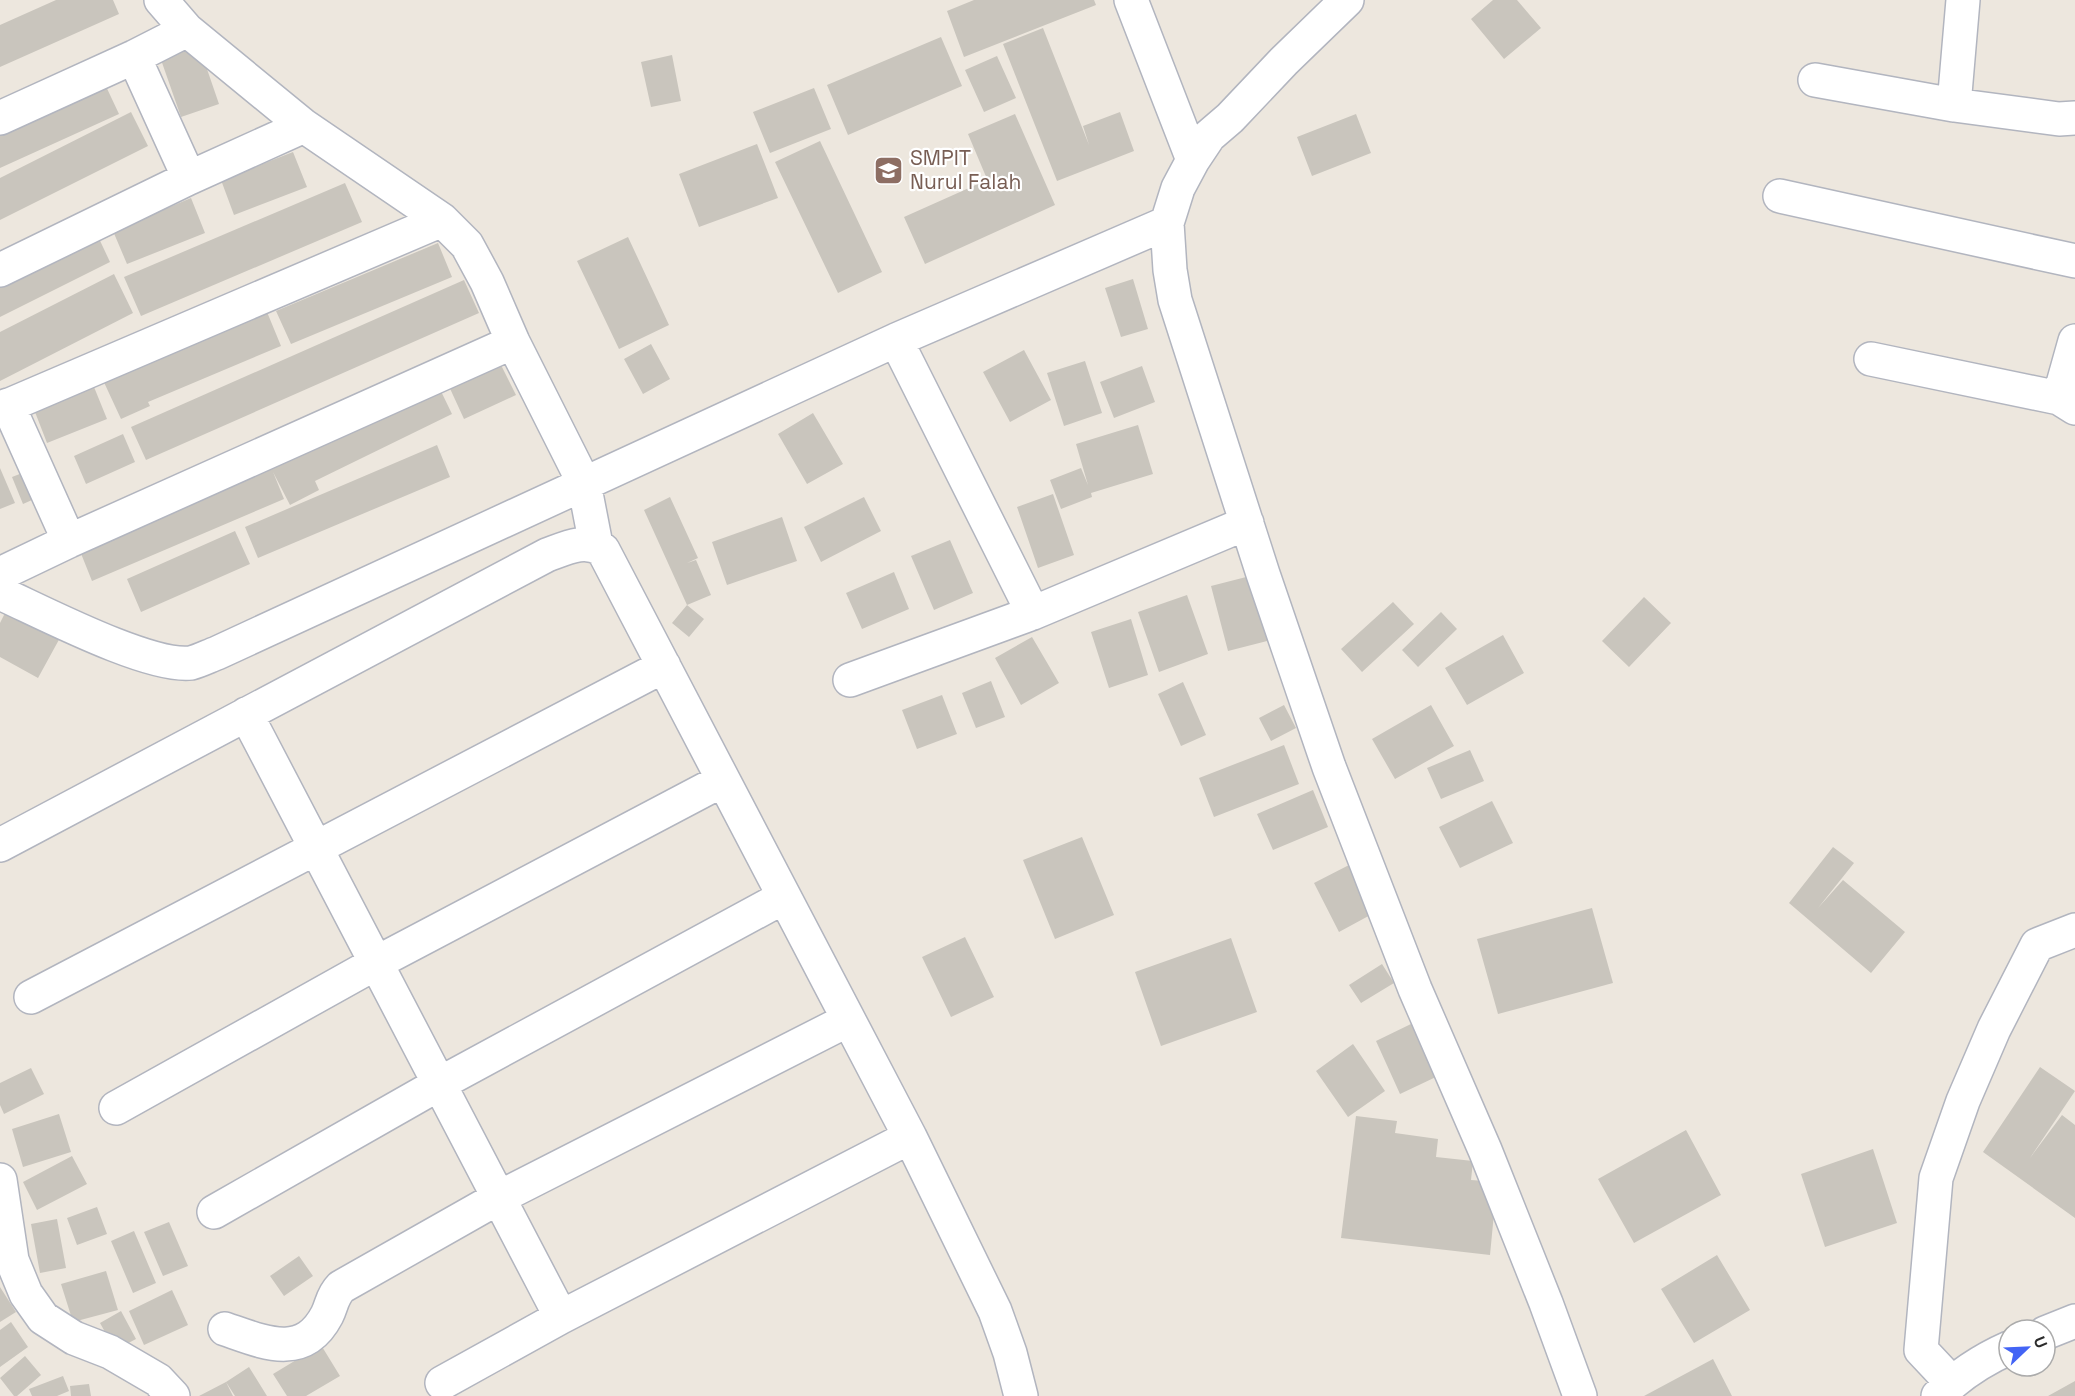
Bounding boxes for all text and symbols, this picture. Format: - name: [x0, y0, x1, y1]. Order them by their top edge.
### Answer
- place label: SMPIT Nurul Falah: [910, 144, 1021, 195]
- school or university icon: SMPIT Nurul Falah: [873, 154, 905, 186]
- north arrow: [1997, 1318, 2057, 1378]
- text: U: [2029, 1333, 2052, 1351]

